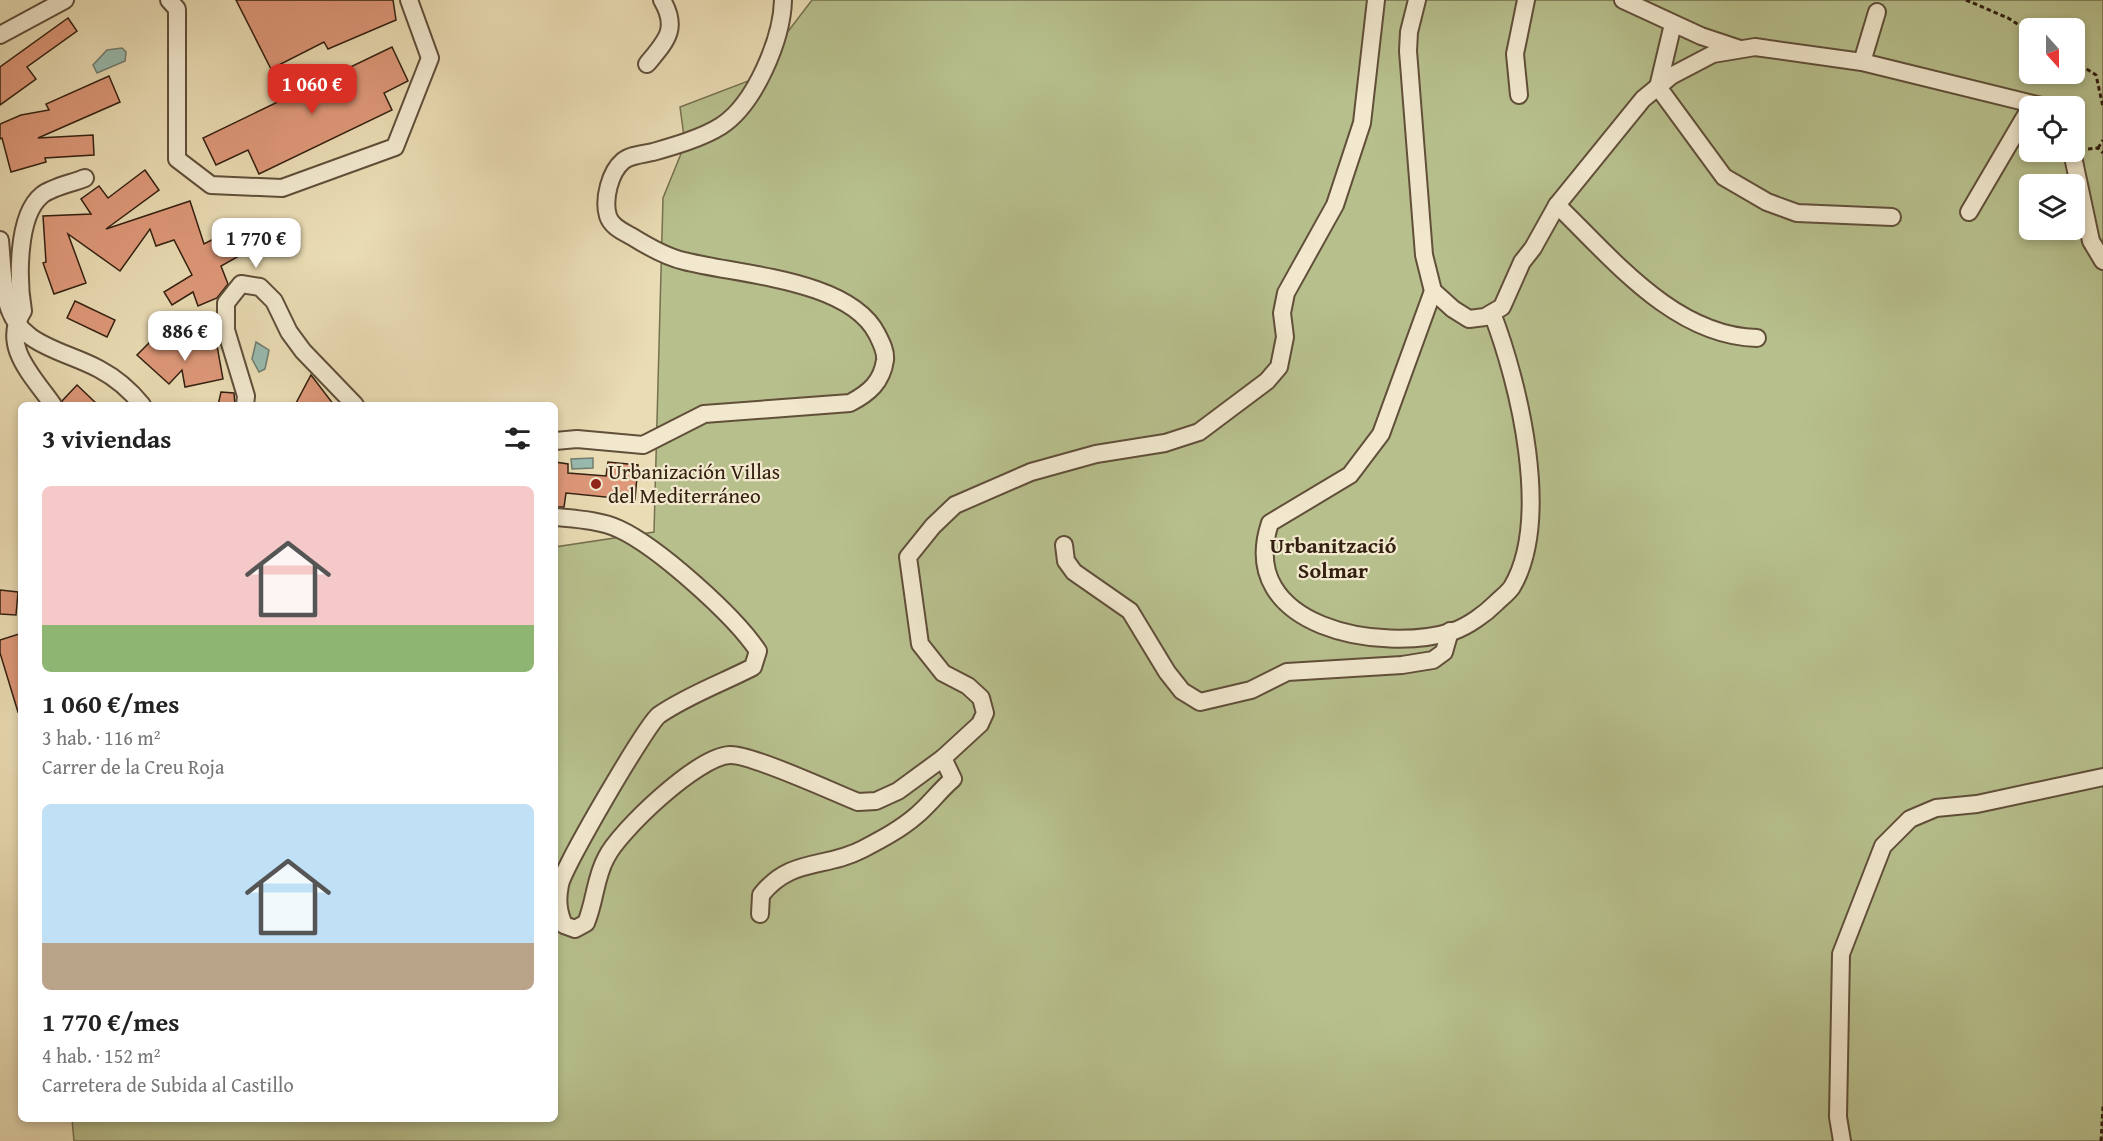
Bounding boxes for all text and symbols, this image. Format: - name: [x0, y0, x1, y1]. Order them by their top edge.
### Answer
- north arrow: [2019, 18, 2085, 84]
- map controls: [2019, 18, 2085, 240]
- pin: 1 060 €: [257, 64, 367, 115]
- text: 1 060 €: [282, 69, 342, 98]
- button: locate: [2019, 96, 2085, 162]
- button: layers: [2019, 174, 2085, 240]
- pin: 1 770 €: [201, 218, 311, 269]
- text: 1 770 €: [226, 223, 286, 252]
- pin: 886 €: [143, 311, 227, 362]
- text: 886 €: [162, 316, 208, 345]
- text: 3 viviendas: [42, 419, 172, 458]
- icon: filters: [501, 422, 534, 455]
- place label: Urbanización Villas del Mediterráneo: [608, 456, 780, 511]
- marker: Urbanización Villas del Mediterráneo: [589, 477, 603, 491]
- icon: home: [234, 525, 342, 633]
- district label: Urbanització Solmar: [1270, 529, 1397, 586]
- text: 1 060 €/mes: [42, 684, 179, 723]
- text: 3 hab. · 116 m²: [42, 723, 160, 752]
- text: Carrer de la Creu Roja: [42, 752, 224, 781]
- icon: home: [234, 843, 342, 951]
- text: 1 770 €/mes: [42, 1002, 179, 1041]
- text: 4 hab. · 152 m²: [42, 1041, 160, 1070]
- text: Carretera de Subida al Castillo: [42, 1070, 294, 1099]

